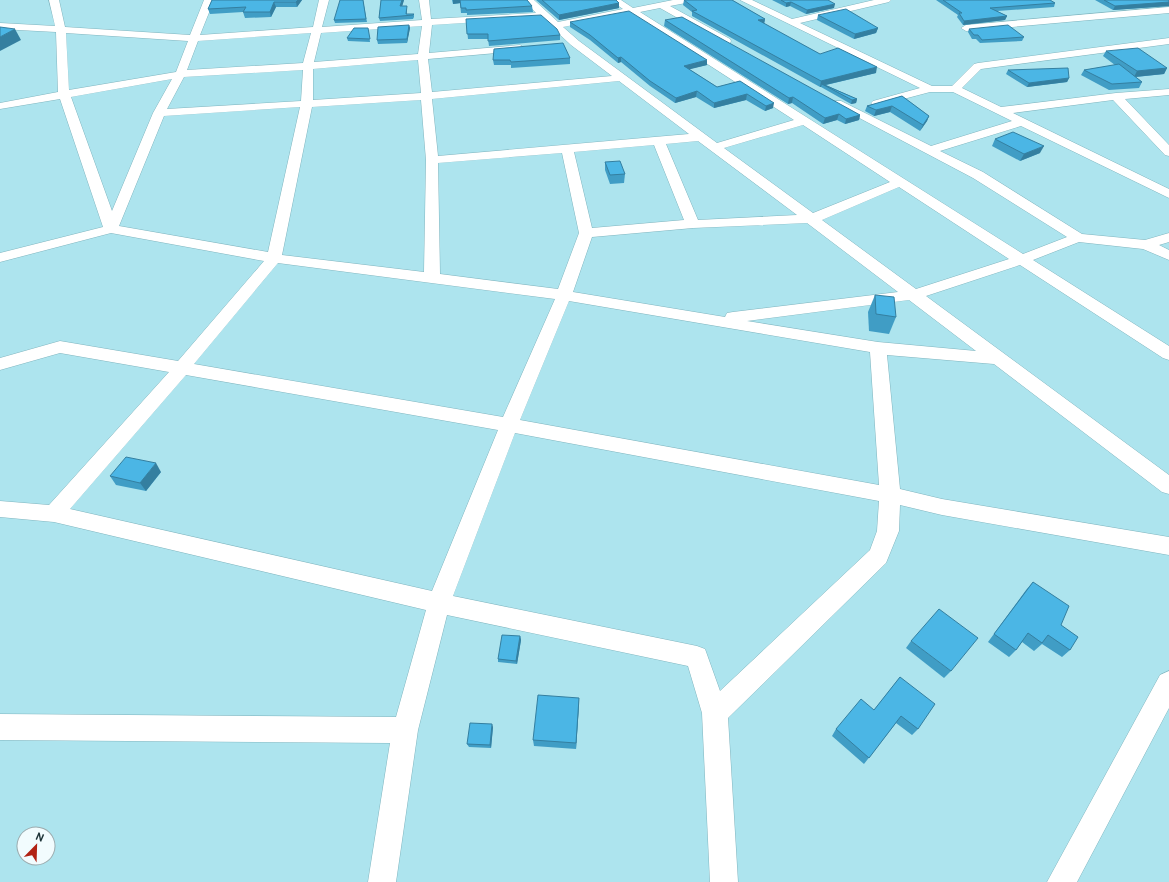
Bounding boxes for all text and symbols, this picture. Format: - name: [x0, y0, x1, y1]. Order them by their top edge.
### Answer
- north arrow: [16, 826, 56, 866]
- text: N: [33, 830, 46, 846]

